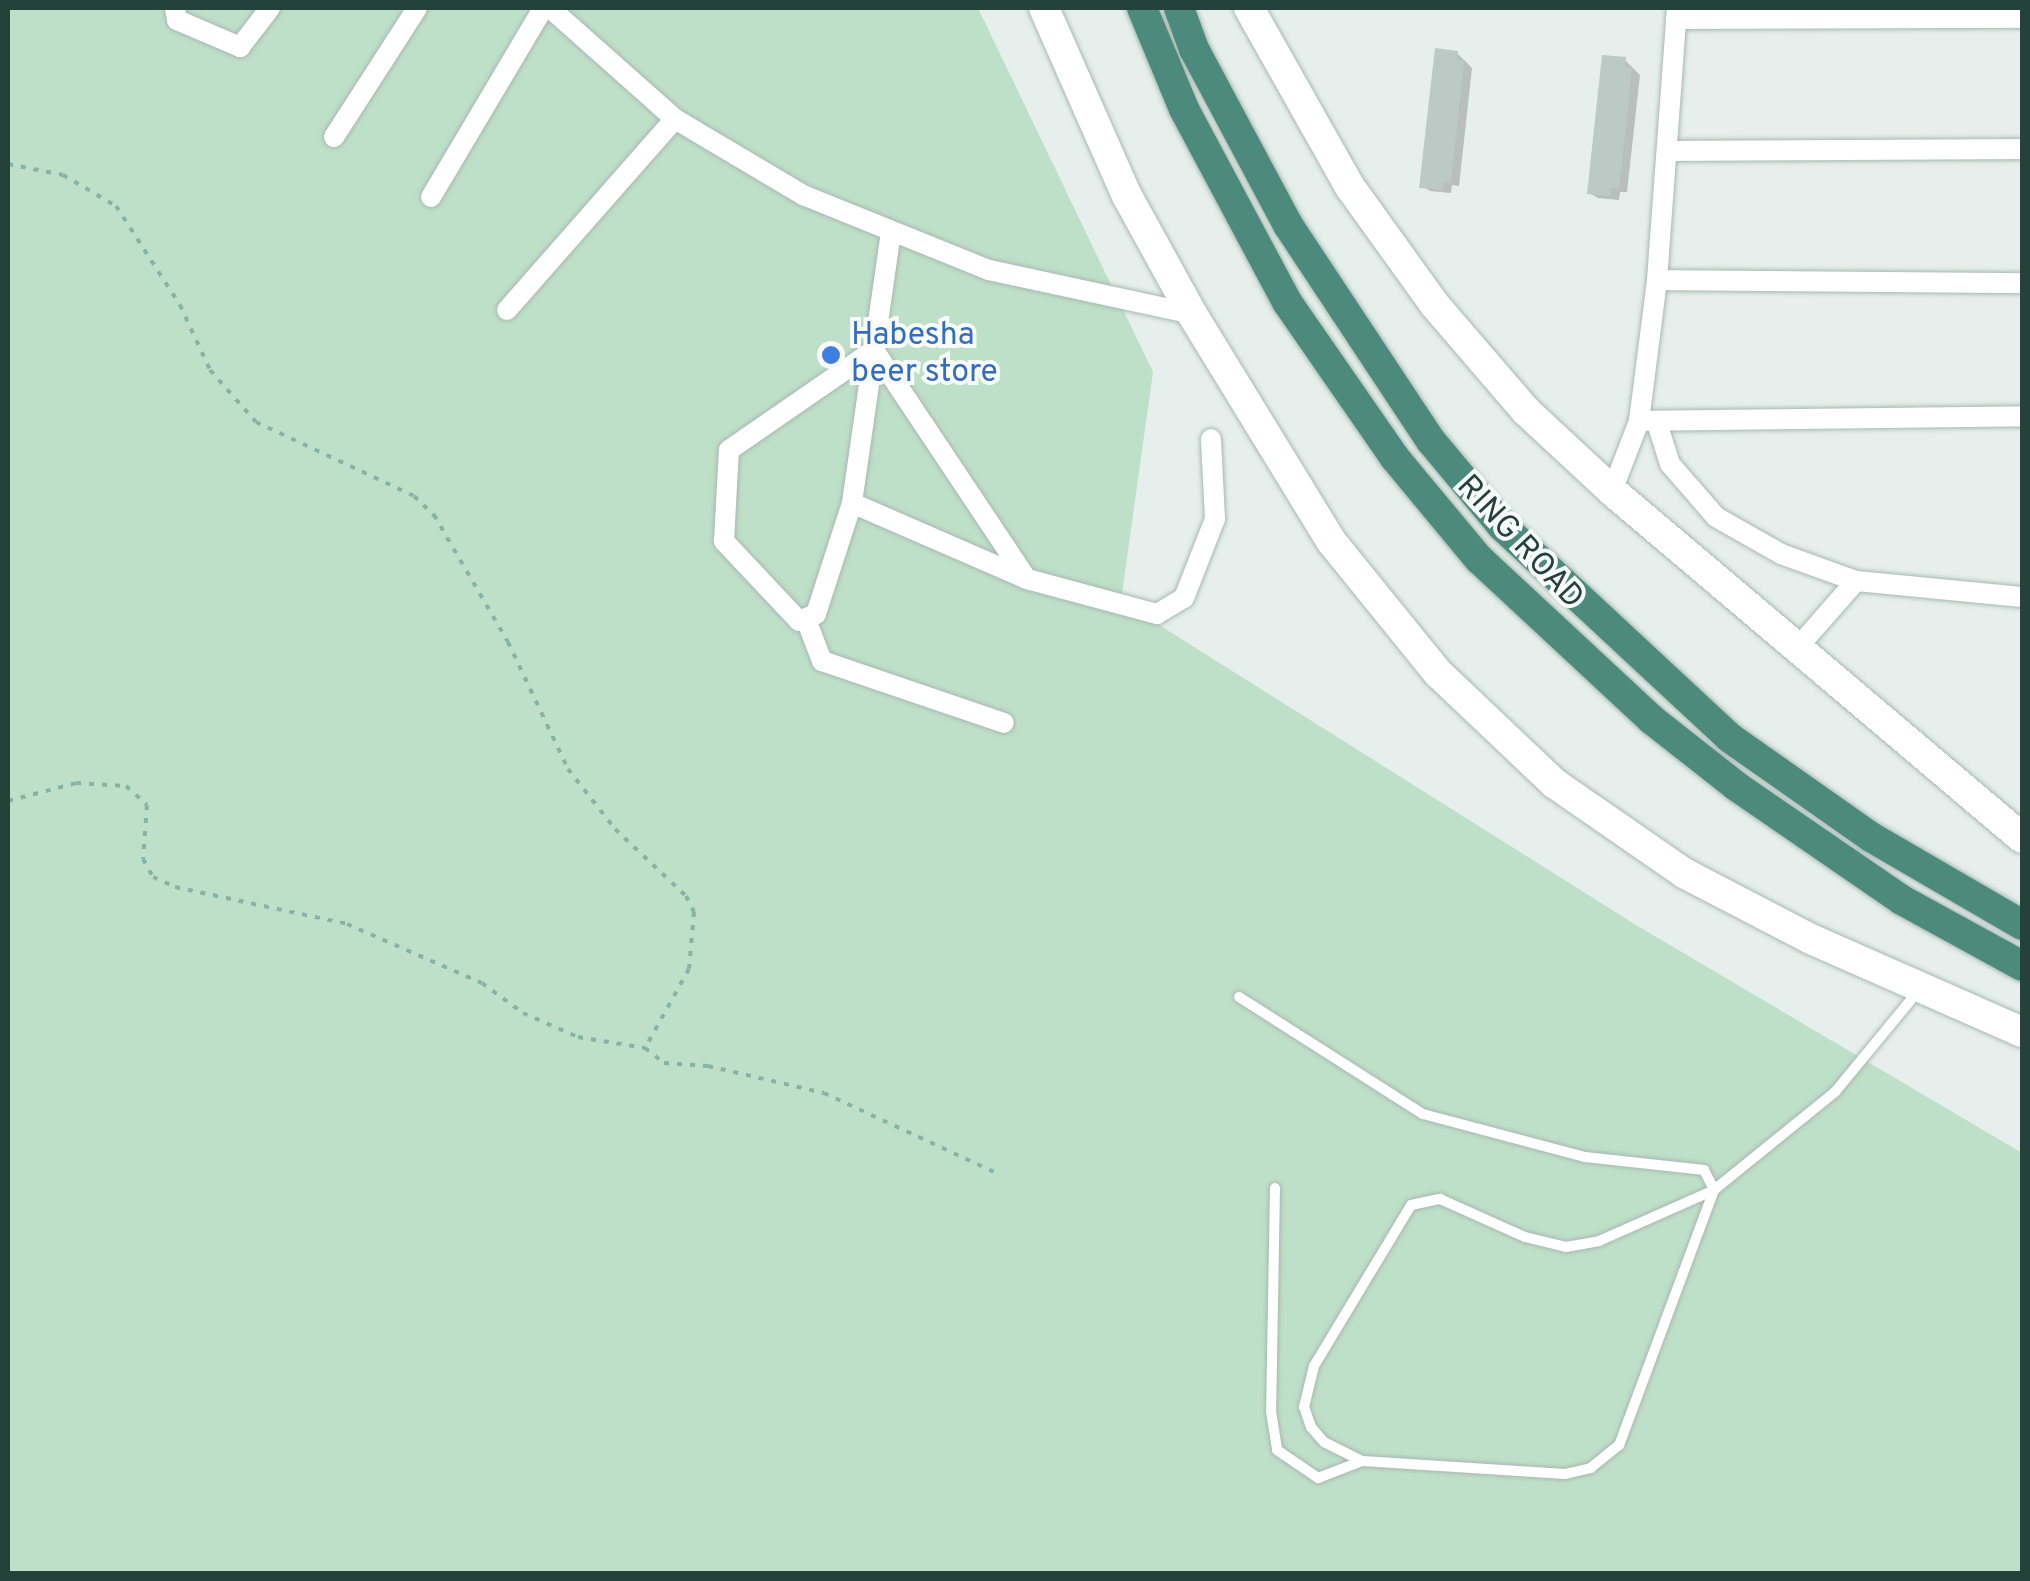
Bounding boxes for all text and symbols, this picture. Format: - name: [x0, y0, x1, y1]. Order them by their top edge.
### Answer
- place label: Habesha beer store: [851, 318, 998, 393]
- marker: Habesha beer store: [820, 344, 842, 366]
- street label: RING ROAD: [1447, 468, 1591, 618]

